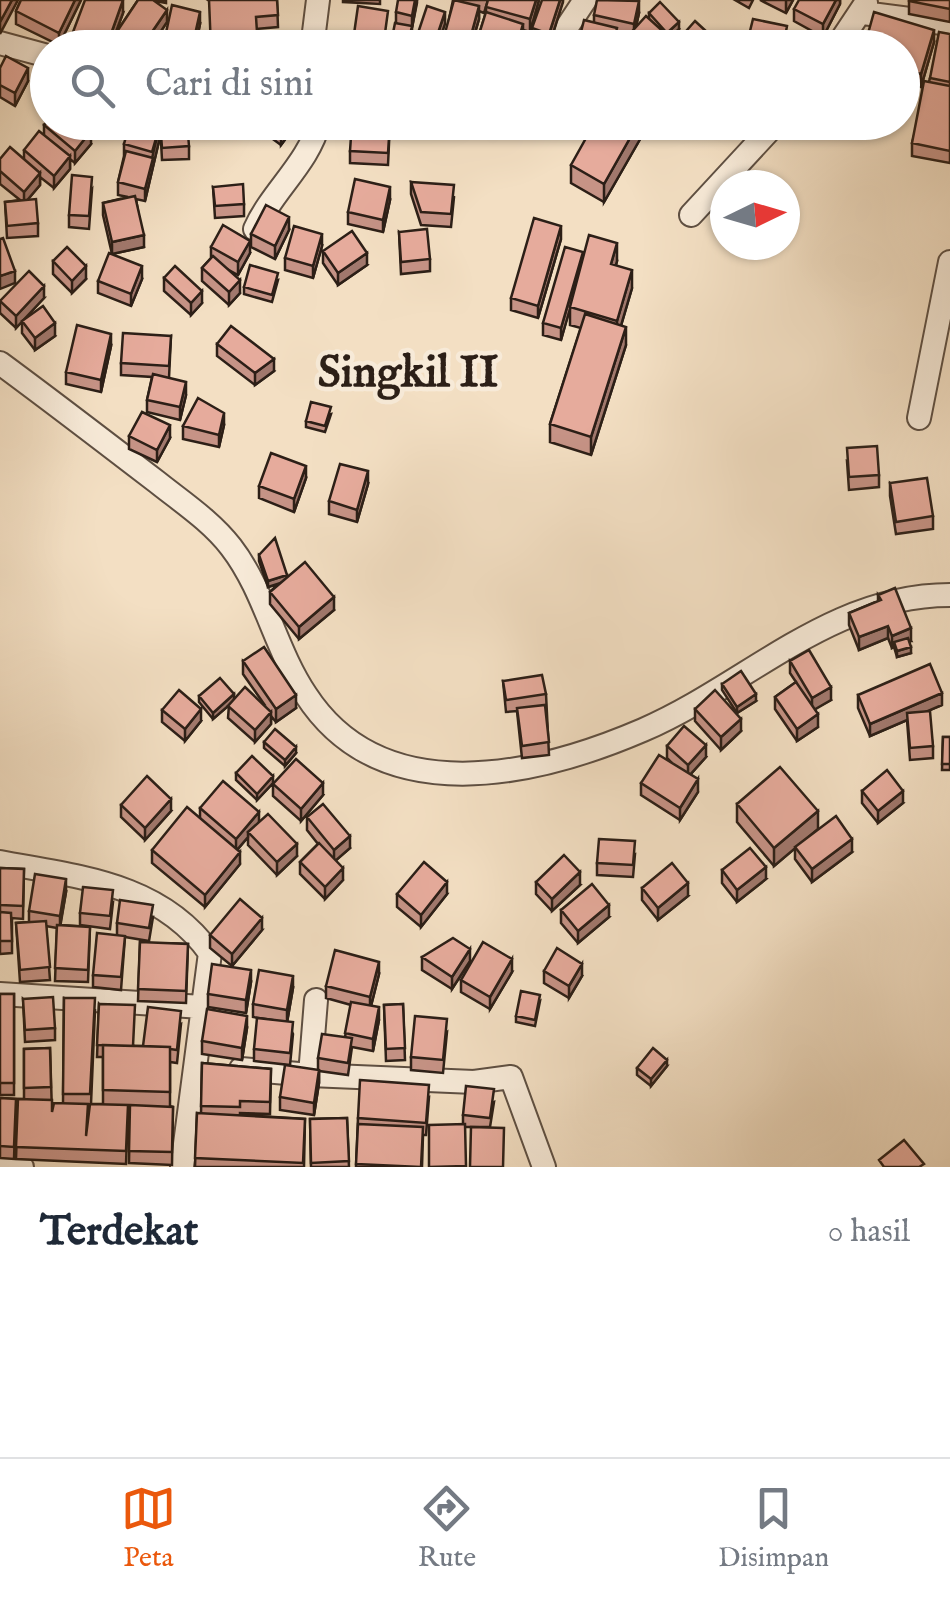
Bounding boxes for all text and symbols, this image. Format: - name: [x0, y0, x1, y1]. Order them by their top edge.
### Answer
- search box: [30, 30, 920, 140]
- icon: search: [65, 58, 120, 113]
- text: Cari di sini: [145, 61, 314, 109]
- north arrow: [710, 170, 800, 260]
- district label: Singkil II: [318, 345, 498, 402]
- text: Terdekat: [40, 1206, 198, 1259]
- text: 0 hasil: [828, 1212, 910, 1253]
- tab: Peta: [121, 1481, 176, 1576]
- tab: Rute: [418, 1481, 476, 1576]
- tab: Disimpan: [718, 1481, 829, 1576]

